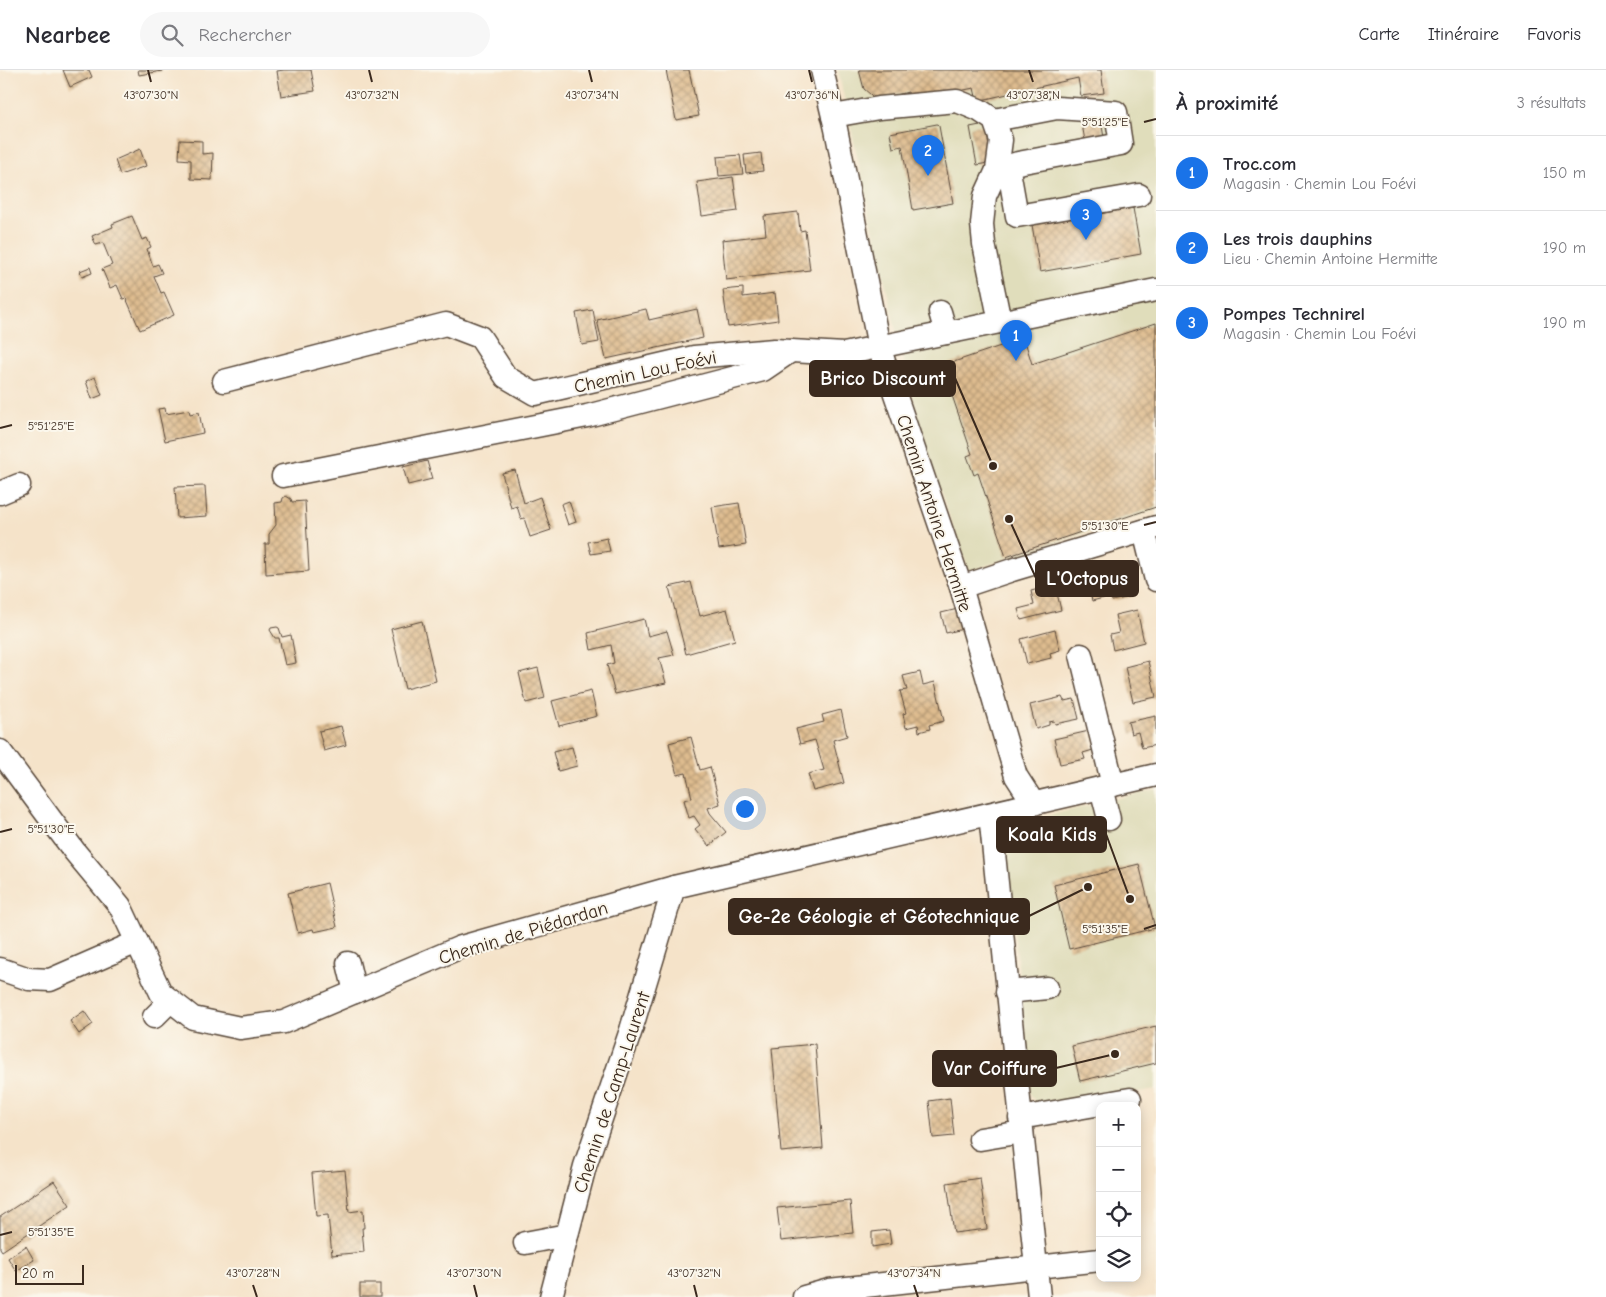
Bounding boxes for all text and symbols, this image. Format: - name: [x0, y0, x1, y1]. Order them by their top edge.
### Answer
- search box: [140, 12, 490, 57]
- text: Nearbee: [25, 21, 110, 49]
- icon: search: [158, 21, 186, 49]
- text: Rechercher: [198, 24, 291, 46]
- text: Carte: [1359, 24, 1400, 45]
- text: Itinéraire: [1428, 24, 1499, 45]
- text: Favoris: [1527, 24, 1581, 45]
- text: 43°07'30"N: [124, 88, 178, 102]
- text: 43°07'32"N: [345, 88, 399, 102]
- text: 43°07'34"N: [565, 88, 619, 102]
- text: 43°07'36"N: [785, 88, 839, 102]
- text: 43°07'38"N: [1006, 88, 1060, 102]
- text: À proximité: [1176, 91, 1278, 115]
- text: 3 résultats: [1517, 94, 1586, 112]
- text: 5°51'25"E: [1082, 115, 1128, 129]
- pin: 2: [912, 135, 944, 176]
- text: Troc.com: [1223, 153, 1296, 175]
- text: 1: [1189, 164, 1195, 182]
- text: 150 m: [1543, 164, 1586, 182]
- text: Magasin · Chemin Lou Foévi: [1223, 175, 1416, 193]
- pin: 3: [1070, 199, 1102, 240]
- text: Les trois dauphins: [1223, 228, 1372, 250]
- text: 2: [1188, 239, 1196, 257]
- text: 190 m: [1543, 239, 1586, 257]
- text: Lieu · Chemin Antoine Hermitte: [1223, 250, 1438, 268]
- text: Pompes Technirel: [1223, 303, 1365, 325]
- text: 3: [1188, 314, 1196, 332]
- text: 190 m: [1543, 314, 1586, 332]
- pin: 1: [1000, 320, 1032, 361]
- text: Magasin · Chemin Lou Foévi: [1223, 325, 1416, 343]
- street label: Chemin Lou Foévi: [572, 346, 719, 398]
- callout: Brico Discount: [810, 361, 955, 396]
- text: Brico Discount: [820, 367, 946, 390]
- street label: Chemin Antoine Hermitte: [892, 412, 976, 615]
- text: 5°51'25"E: [28, 419, 74, 433]
- text: 5°51'30"E: [1082, 519, 1129, 533]
- callout: L'Octopus: [1036, 561, 1138, 596]
- text: L'Octopus: [1046, 567, 1128, 590]
- your location: [732, 796, 758, 822]
- callout: Koala Kids: [997, 817, 1106, 852]
- text: 5°51'30"E: [28, 822, 75, 836]
- text: Koala Kids: [1008, 823, 1096, 846]
- street label: Chemin de Piédardan: [436, 897, 611, 969]
- callout: Ge-2e Géologie et Géotechnique: [729, 899, 1029, 934]
- text: Ge-2e Géologie et Géotechnique: [739, 905, 1020, 928]
- text: 5°51'35"E: [1082, 922, 1128, 936]
- street label: Chemin de Camp-Laurent: [569, 988, 655, 1196]
- callout: Var Coiffure: [933, 1051, 1056, 1086]
- text: Var Coiffure: [944, 1057, 1047, 1080]
- map controls: [1096, 1102, 1141, 1282]
- button: +: [1096, 1102, 1141, 1147]
- button: −: [1096, 1147, 1141, 1192]
- button: locate: [1096, 1192, 1141, 1237]
- text: 5°51'35"E: [28, 1225, 74, 1239]
- button: layers: [1096, 1237, 1141, 1282]
- scale bar: [15, 1262, 84, 1285]
- text: 20 m: [22, 1265, 54, 1282]
- text: 43°07'28"N: [226, 1266, 280, 1280]
- text: 43°07'30"N: [447, 1266, 501, 1280]
- text: 43°07'32"N: [667, 1266, 721, 1280]
- text: 43°07'34"N: [887, 1266, 941, 1280]

